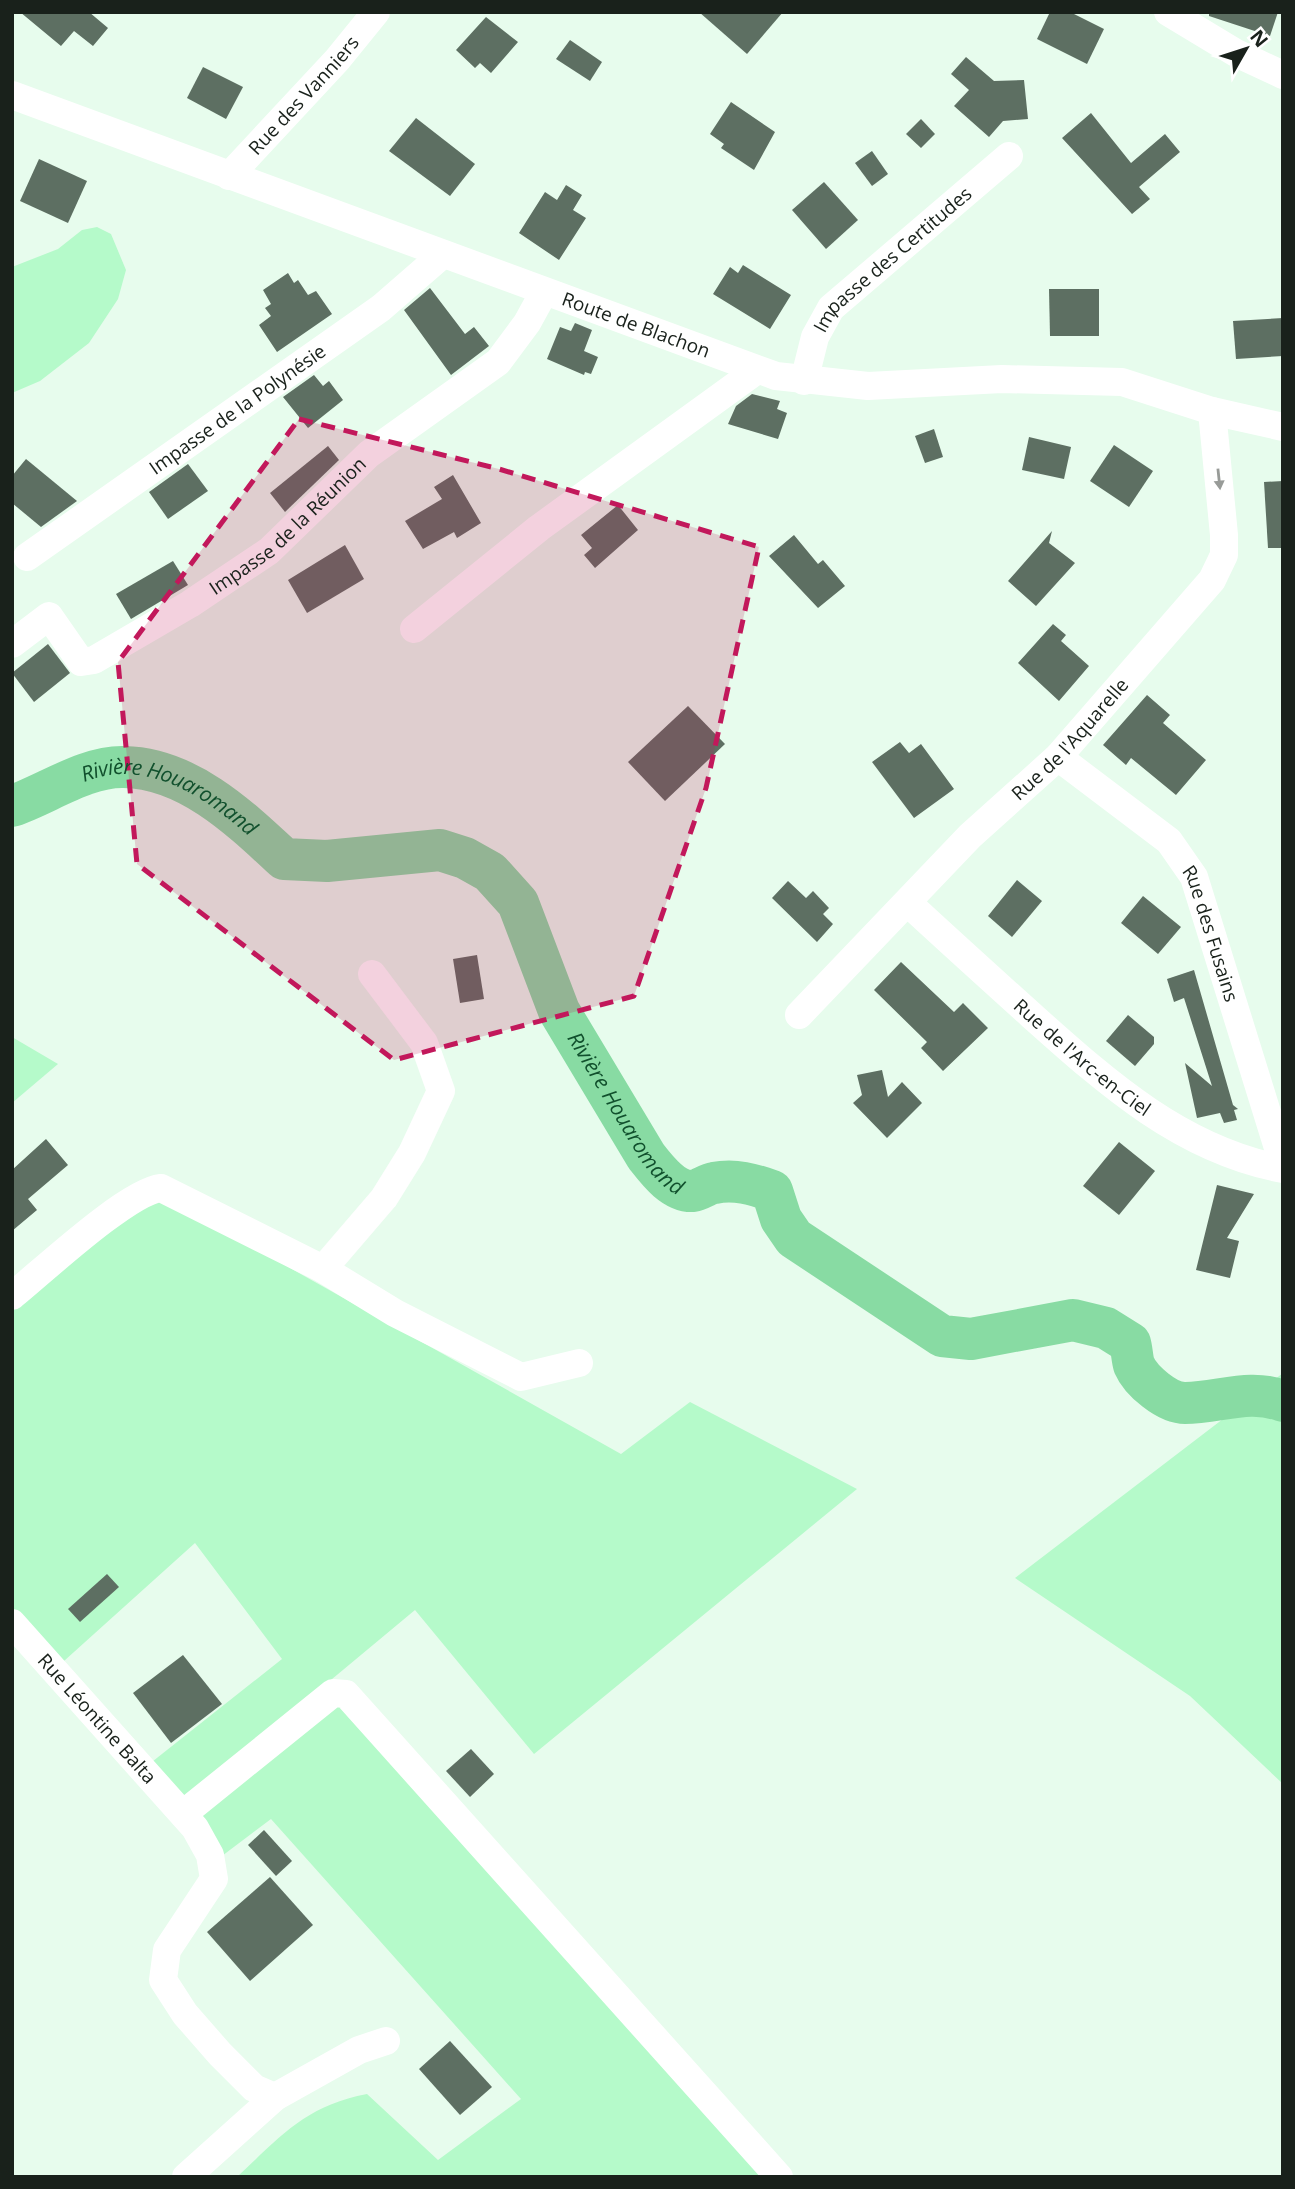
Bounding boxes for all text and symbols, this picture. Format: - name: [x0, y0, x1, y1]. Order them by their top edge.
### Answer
- north arrow: [1211, 14, 1281, 84]
- text: N: [1244, 24, 1274, 52]
- street label: Rue des Vanniers: [242, 30, 365, 160]
- street label: Impasse des Certitudes: [807, 181, 977, 337]
- street label: Route de Blachon: [558, 285, 714, 364]
- street label: Impasse de la Polynésie: [144, 338, 331, 480]
- street label: Impasse de la Réunion: [204, 451, 371, 601]
- one-way arrow: [1214, 468, 1225, 490]
- street label: Rue de l'Aquarelle: [1006, 672, 1134, 806]
- water label: Rivière Houaromand: [77, 752, 265, 842]
- street label: Rue des Fusains: [1176, 860, 1245, 1005]
- street label: Rue de l'Arc-en-Ciel: [1008, 993, 1156, 1122]
- water label: Rivière Houaromand: [562, 1026, 690, 1201]
- street label: Rue Léontine Balta: [32, 1648, 162, 1789]

